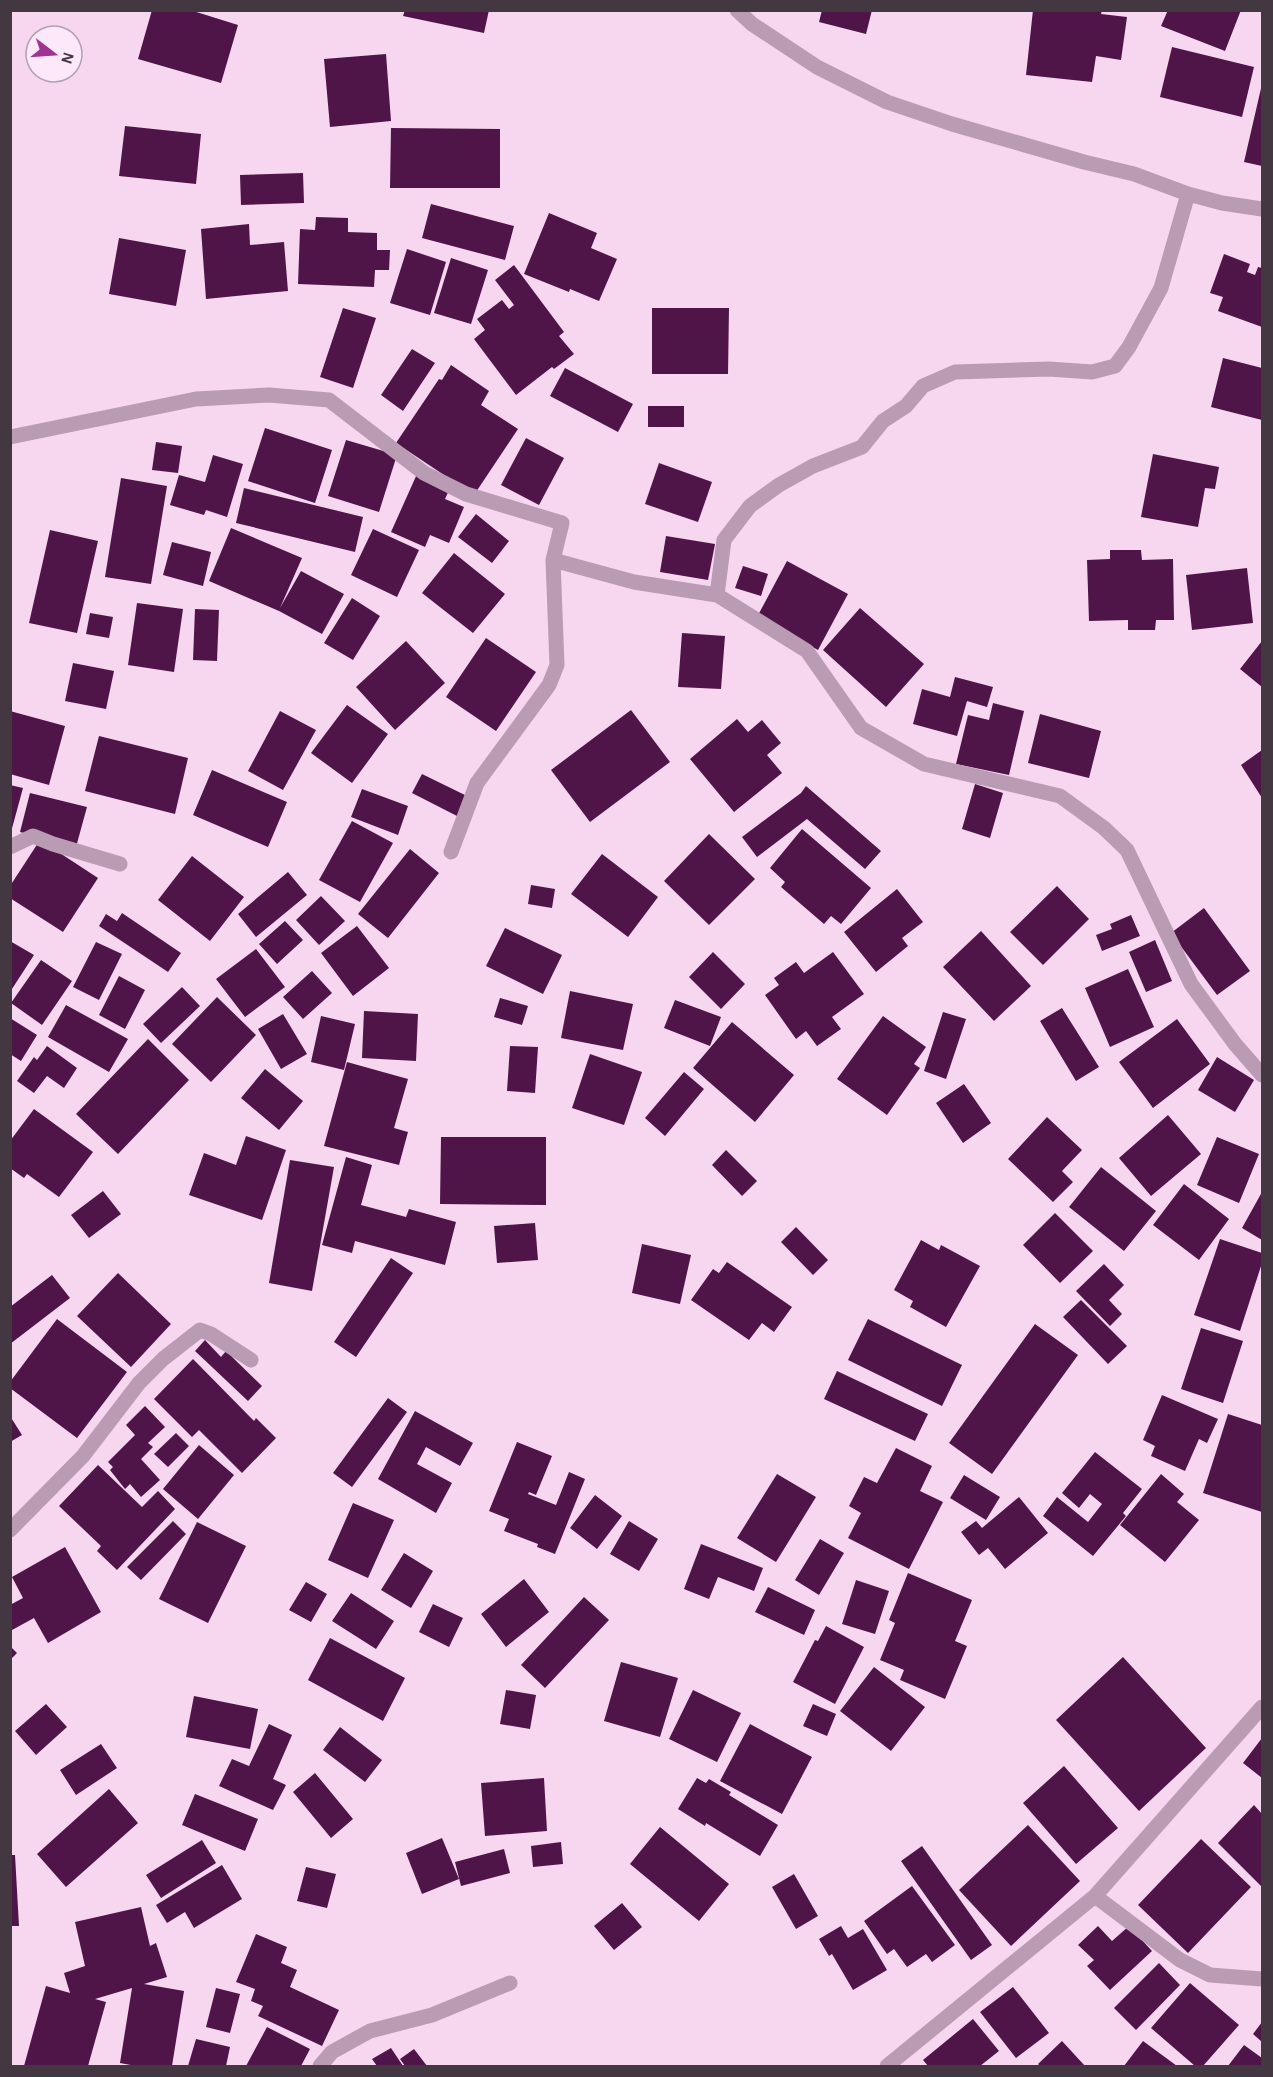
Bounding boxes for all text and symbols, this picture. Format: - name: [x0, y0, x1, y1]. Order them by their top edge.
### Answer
- north arrow: [24, 24, 84, 84]
- text: N: [58, 50, 77, 66]

